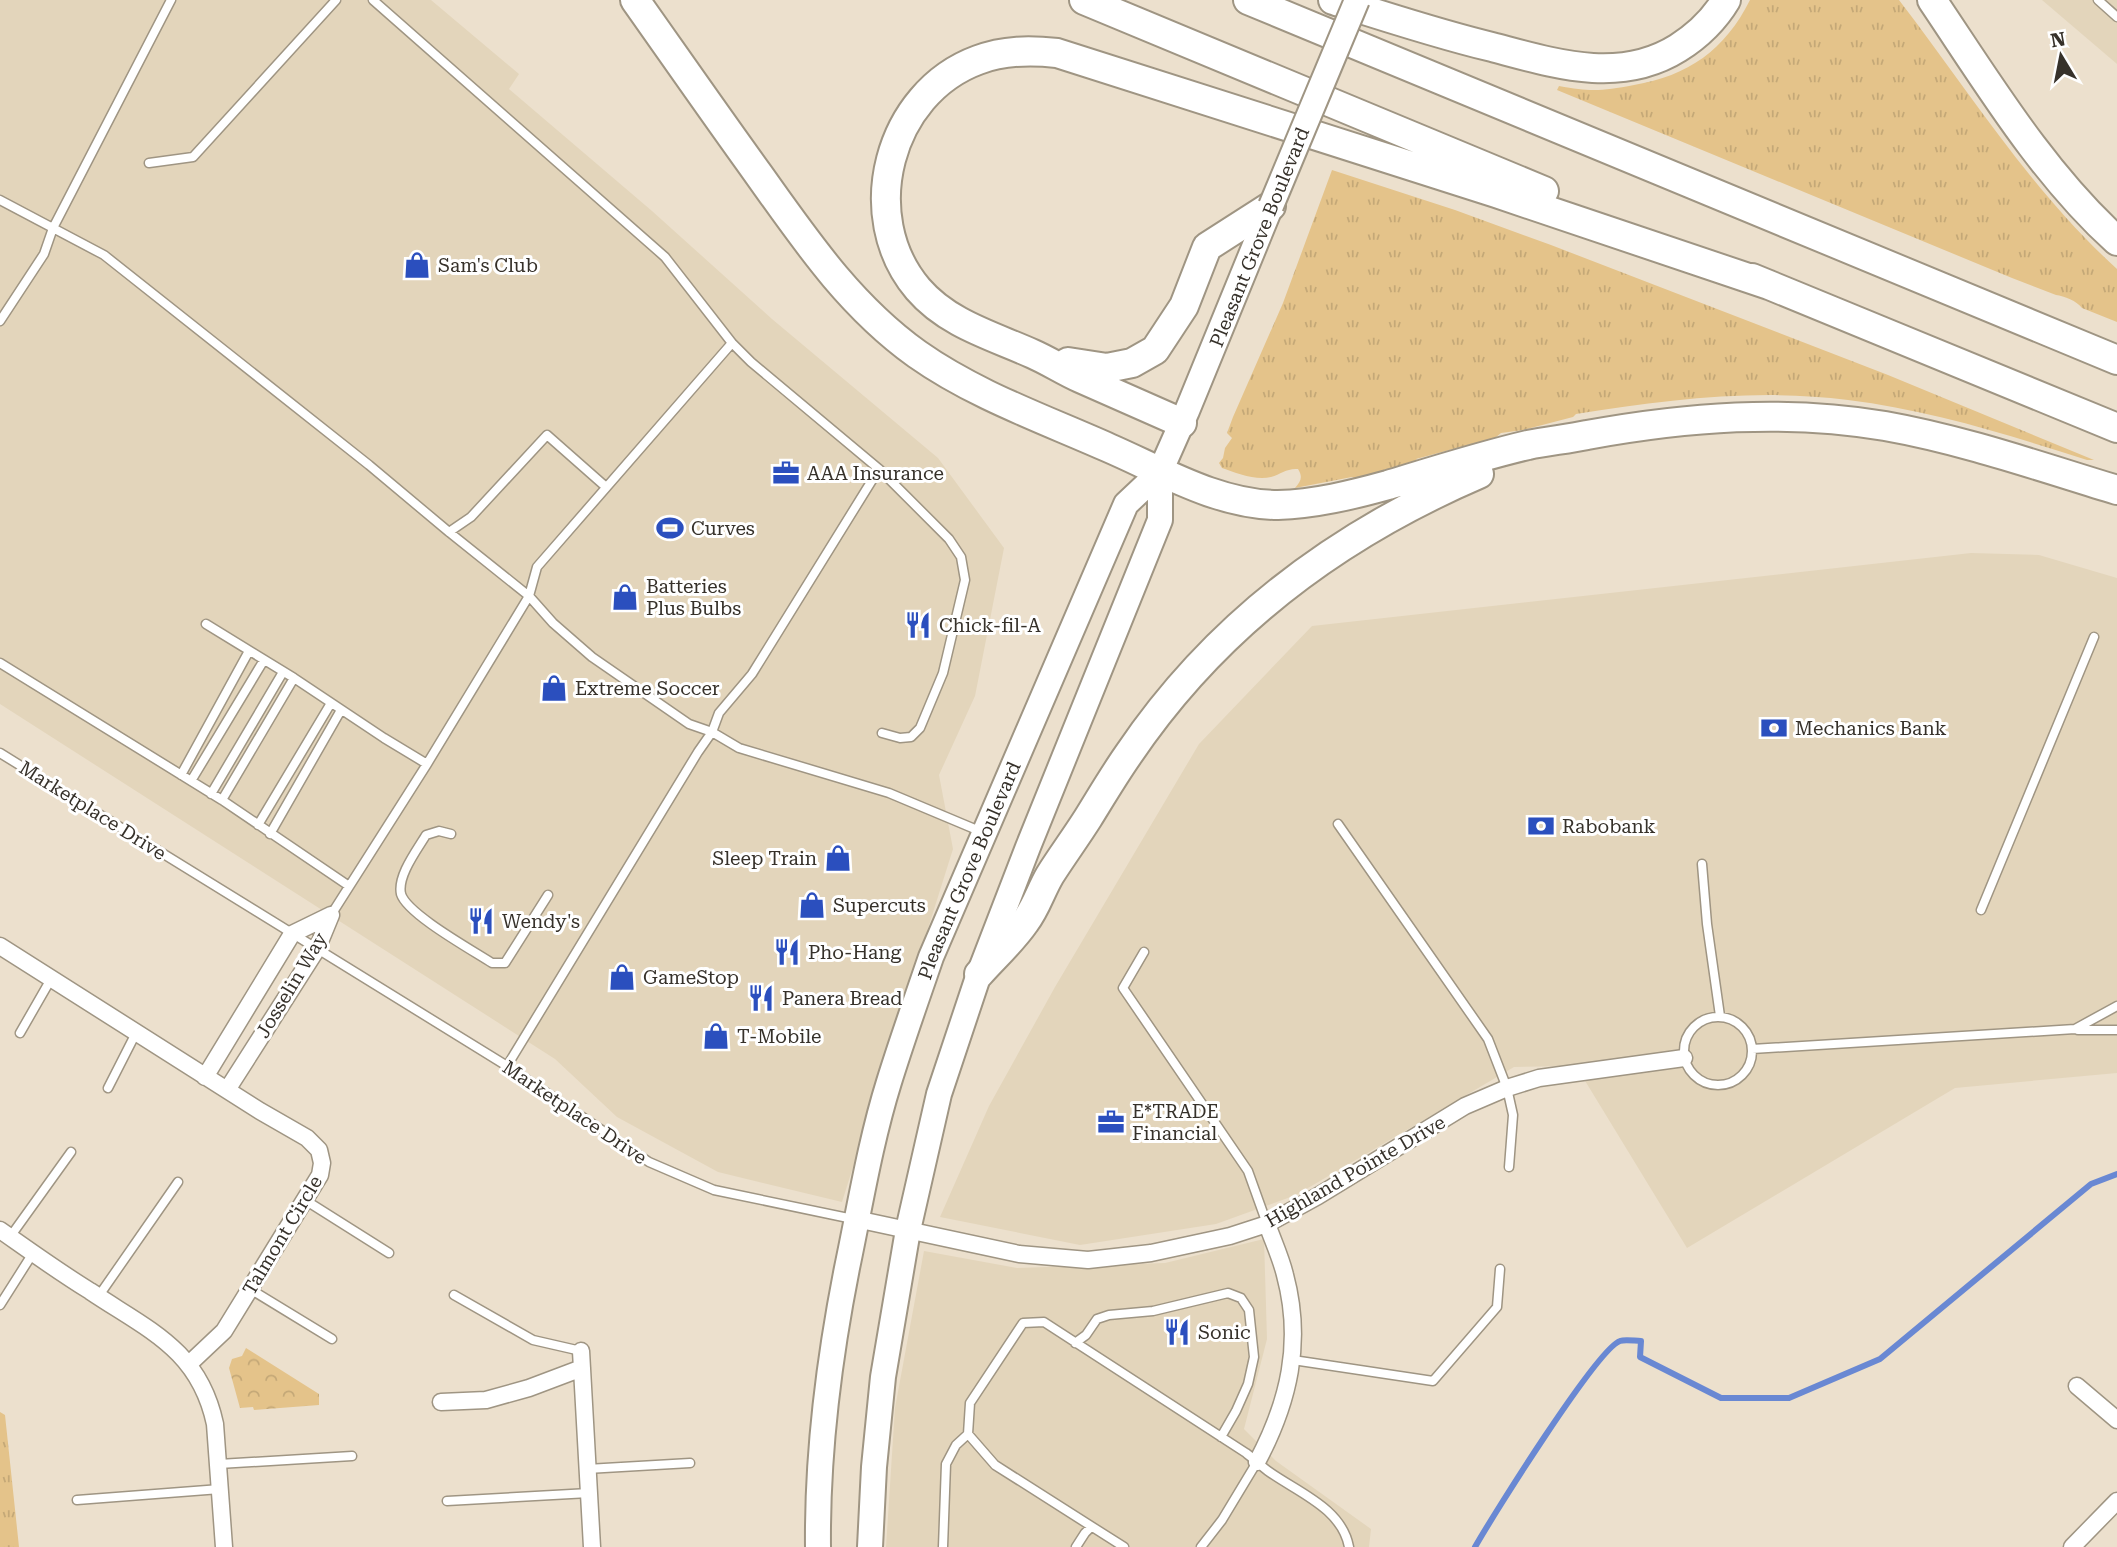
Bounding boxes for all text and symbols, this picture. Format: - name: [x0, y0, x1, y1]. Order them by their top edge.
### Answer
- north arrow: [2026, 21, 2096, 91]
- text: N: [2049, 27, 2068, 52]
- street label: Pleasant Grove Boulevard: [1205, 124, 1314, 350]
- shop icon: Sam's Club: [402, 250, 432, 280]
- place label: Sam's Club: [438, 254, 538, 277]
- office icon: AAA Insurance: [771, 458, 801, 488]
- place label: AAA Insurance: [807, 462, 944, 485]
- sports icon: Curves: [655, 513, 685, 543]
- place label: Curves: [691, 517, 755, 540]
- place label: Batteries Plus Bulbs: [646, 575, 741, 620]
- shop icon: Batteries Plus Bulbs: [610, 582, 640, 612]
- restaurant icon: Chick-fil-A: [903, 610, 933, 640]
- place label: Chick-fil-A: [939, 614, 1041, 637]
- shop icon: Extreme Soccer: [539, 673, 569, 703]
- place label: Extreme Soccer: [575, 677, 720, 700]
- bank icon: Mechanics Bank: [1759, 713, 1789, 743]
- place label: Mechanics Bank: [1795, 717, 1946, 740]
- street label: Marketplace Drive: [15, 756, 170, 865]
- street label: Pleasant Grove Boulevard: [913, 758, 1026, 983]
- bank icon: Rabobank: [1526, 811, 1556, 841]
- place label: Rabobank: [1562, 815, 1656, 838]
- shop icon: Sleep Train: [823, 843, 853, 873]
- place label: Sleep Train: [712, 847, 817, 870]
- shop icon: Supercuts: [797, 890, 827, 920]
- place label: Supercuts: [833, 894, 926, 917]
- restaurant icon: Wendy's: [466, 906, 496, 936]
- place label: Wendy's: [502, 910, 580, 933]
- street label: Josselin Way: [251, 928, 332, 1042]
- restaurant icon: Pho-Hang: [772, 937, 802, 967]
- place label: Pho-Hang: [808, 941, 902, 964]
- shop icon: GameStop: [607, 962, 637, 992]
- place label: GameStop: [643, 966, 739, 989]
- restaurant icon: Panera Bread: [746, 983, 776, 1013]
- place label: Panera Bread: [782, 987, 902, 1010]
- shop icon: T-Mobile: [701, 1021, 731, 1051]
- place label: T-Mobile: [737, 1025, 822, 1048]
- street label: Marketplace Drive: [498, 1056, 651, 1169]
- place label: E*TRADE Financial: [1132, 1100, 1219, 1145]
- office icon: E*TRADE Financial: [1096, 1107, 1126, 1137]
- street label: Highland Pointe Drive: [1261, 1111, 1449, 1232]
- street label: Talmont Circle: [238, 1171, 327, 1299]
- restaurant icon: Sonic: [1162, 1317, 1192, 1347]
- place label: Sonic: [1198, 1321, 1251, 1344]

